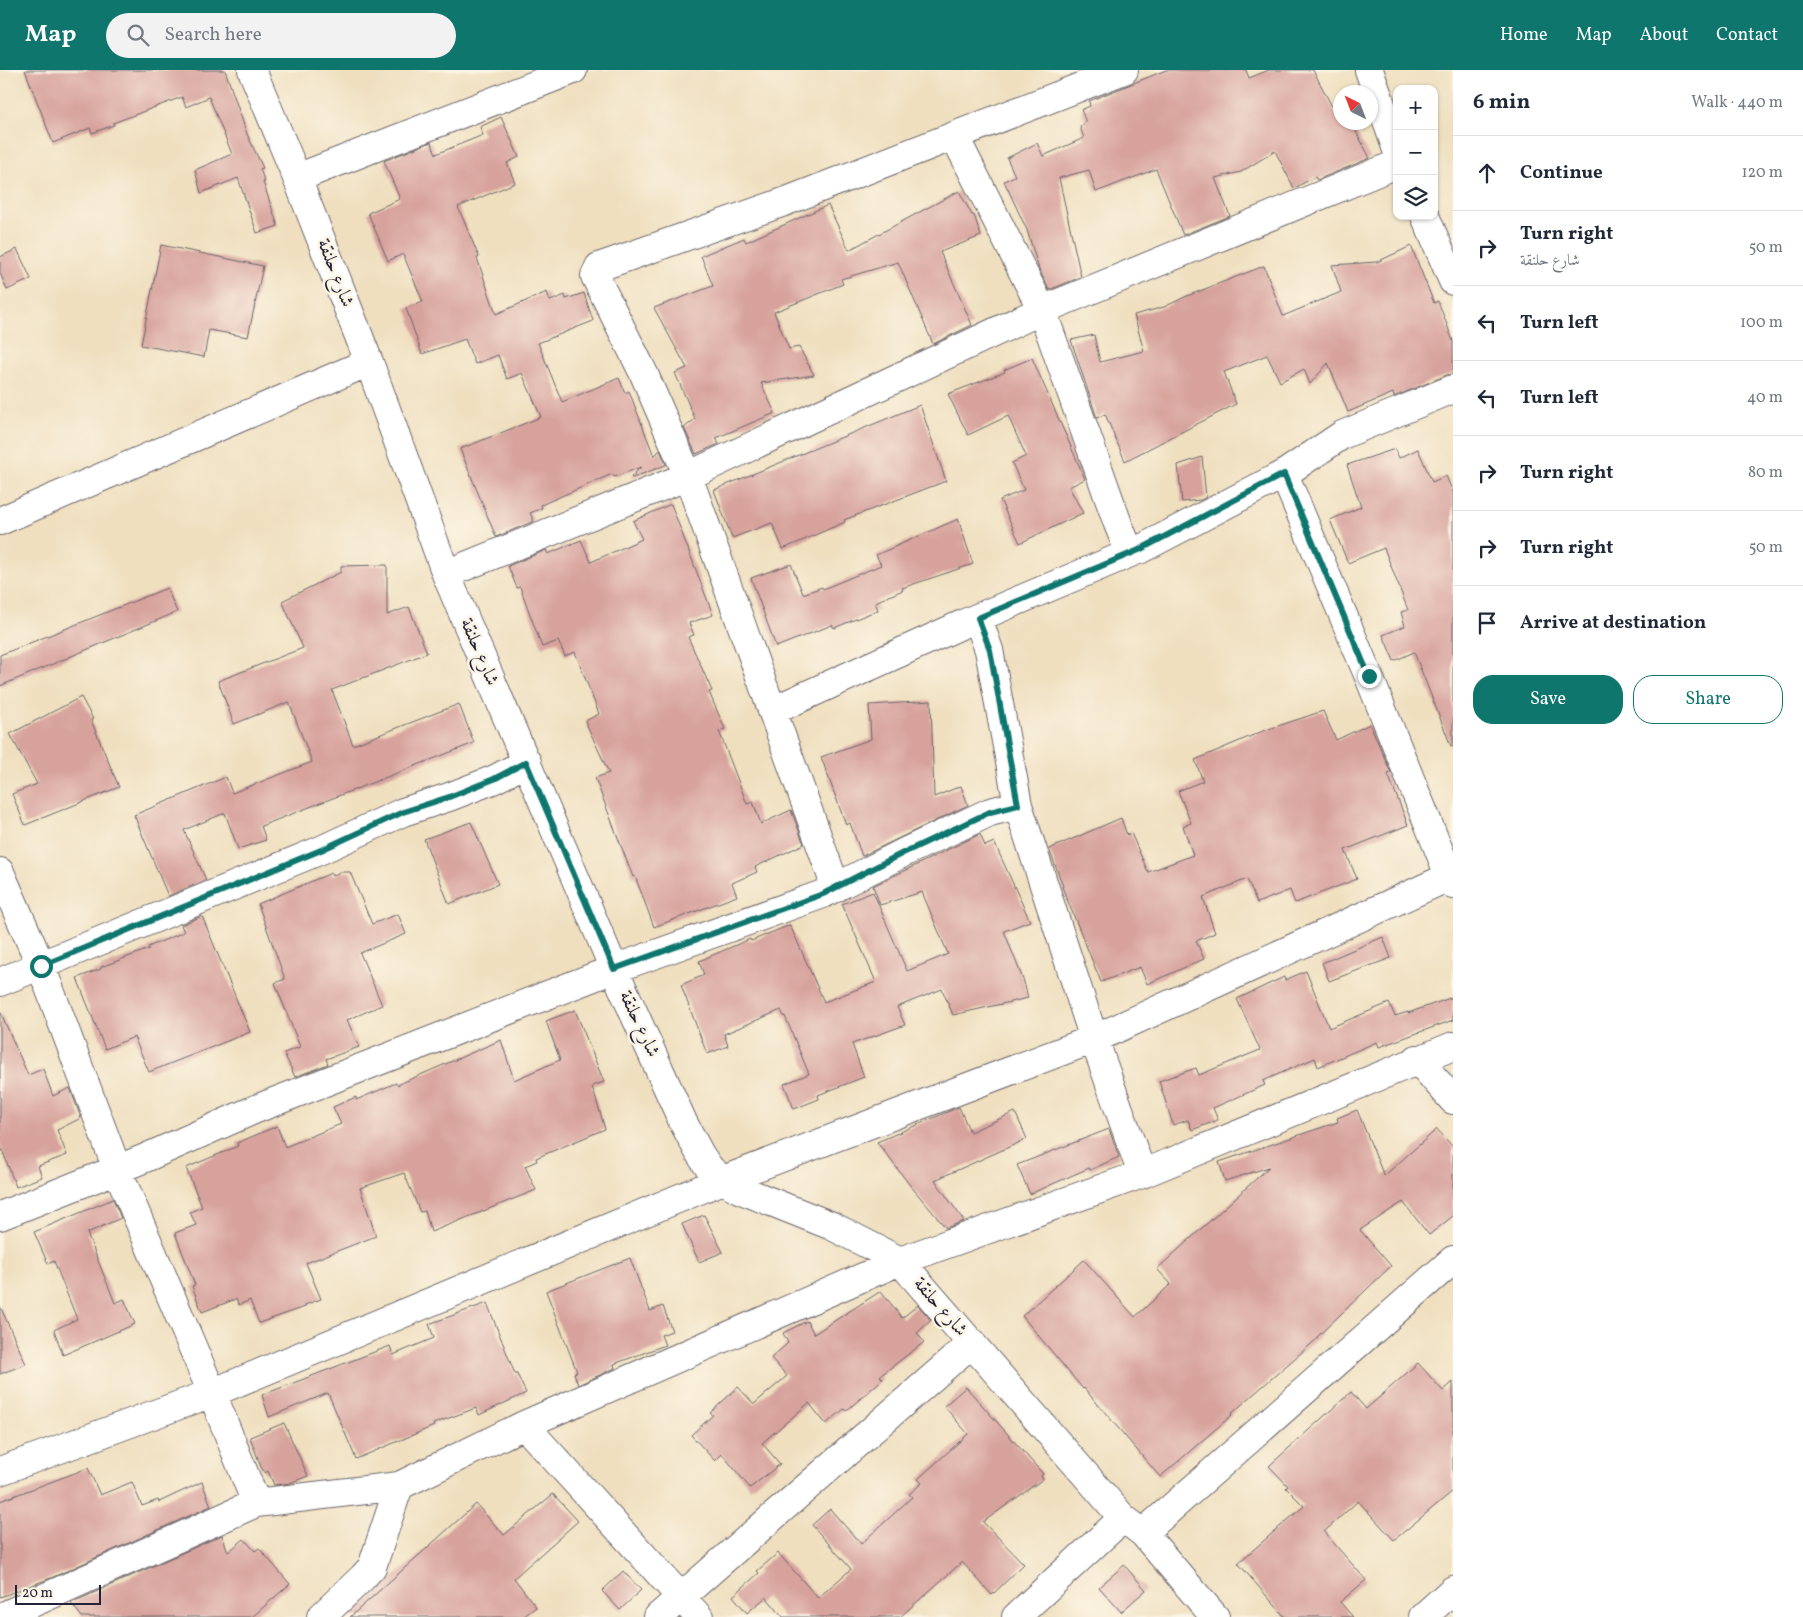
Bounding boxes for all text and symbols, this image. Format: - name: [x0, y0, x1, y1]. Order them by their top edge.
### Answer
- search box: [106, 13, 456, 58]
- text: Map: [25, 18, 76, 52]
- icon: search: [124, 21, 152, 49]
- text: Search here: [164, 22, 262, 48]
- text: Home: [1500, 23, 1548, 48]
- text: Map: [1576, 23, 1612, 48]
- text: About: [1640, 23, 1688, 48]
- text: Contact: [1716, 23, 1778, 48]
- north arrow: [1333, 85, 1378, 130]
- map controls: [1393, 85, 1438, 220]
- button: +: [1393, 85, 1438, 130]
- text: 6 min: [1473, 88, 1530, 117]
- text: Walk · 440 m: [1691, 92, 1783, 114]
- button: −: [1393, 130, 1438, 175]
- icon: ahead: [1473, 159, 1501, 187]
- text: Continue: [1520, 160, 1603, 186]
- text: 120 m: [1741, 162, 1783, 184]
- button: layers: [1393, 175, 1438, 220]
- text: Turn right: [1520, 221, 1613, 247]
- icon: right: [1473, 234, 1501, 262]
- street label: شارع حلنقة: [309, 235, 360, 311]
- text: 50 m: [1749, 237, 1783, 259]
- text: شارع حلنقة: [1520, 250, 1580, 272]
- icon: left: [1473, 309, 1501, 337]
- text: Turn left: [1520, 310, 1599, 336]
- text: 100 m: [1740, 312, 1783, 334]
- icon: left: [1473, 384, 1501, 412]
- text: Turn left: [1520, 385, 1599, 411]
- text: 40 m: [1747, 387, 1783, 409]
- icon: right: [1473, 459, 1501, 487]
- text: Turn right: [1520, 460, 1613, 486]
- text: 80 m: [1748, 462, 1783, 484]
- icon: right: [1473, 534, 1501, 562]
- text: Turn right: [1520, 535, 1613, 561]
- text: 50 m: [1749, 537, 1783, 559]
- icon: arrive: [1473, 609, 1501, 637]
- text: Arrive at destination: [1520, 610, 1706, 636]
- street label: شارع حلنقة: [452, 614, 505, 690]
- route end: [1358, 665, 1381, 688]
- button: Save: [1473, 675, 1623, 724]
- button: Share: [1633, 675, 1783, 724]
- route start: [30, 955, 53, 978]
- street label: شارع حلنقة: [611, 986, 666, 1062]
- street label: شارع حلنقة: [906, 1272, 973, 1343]
- scale bar: [15, 1582, 101, 1605]
- text: 20 m: [22, 1584, 53, 1603]

